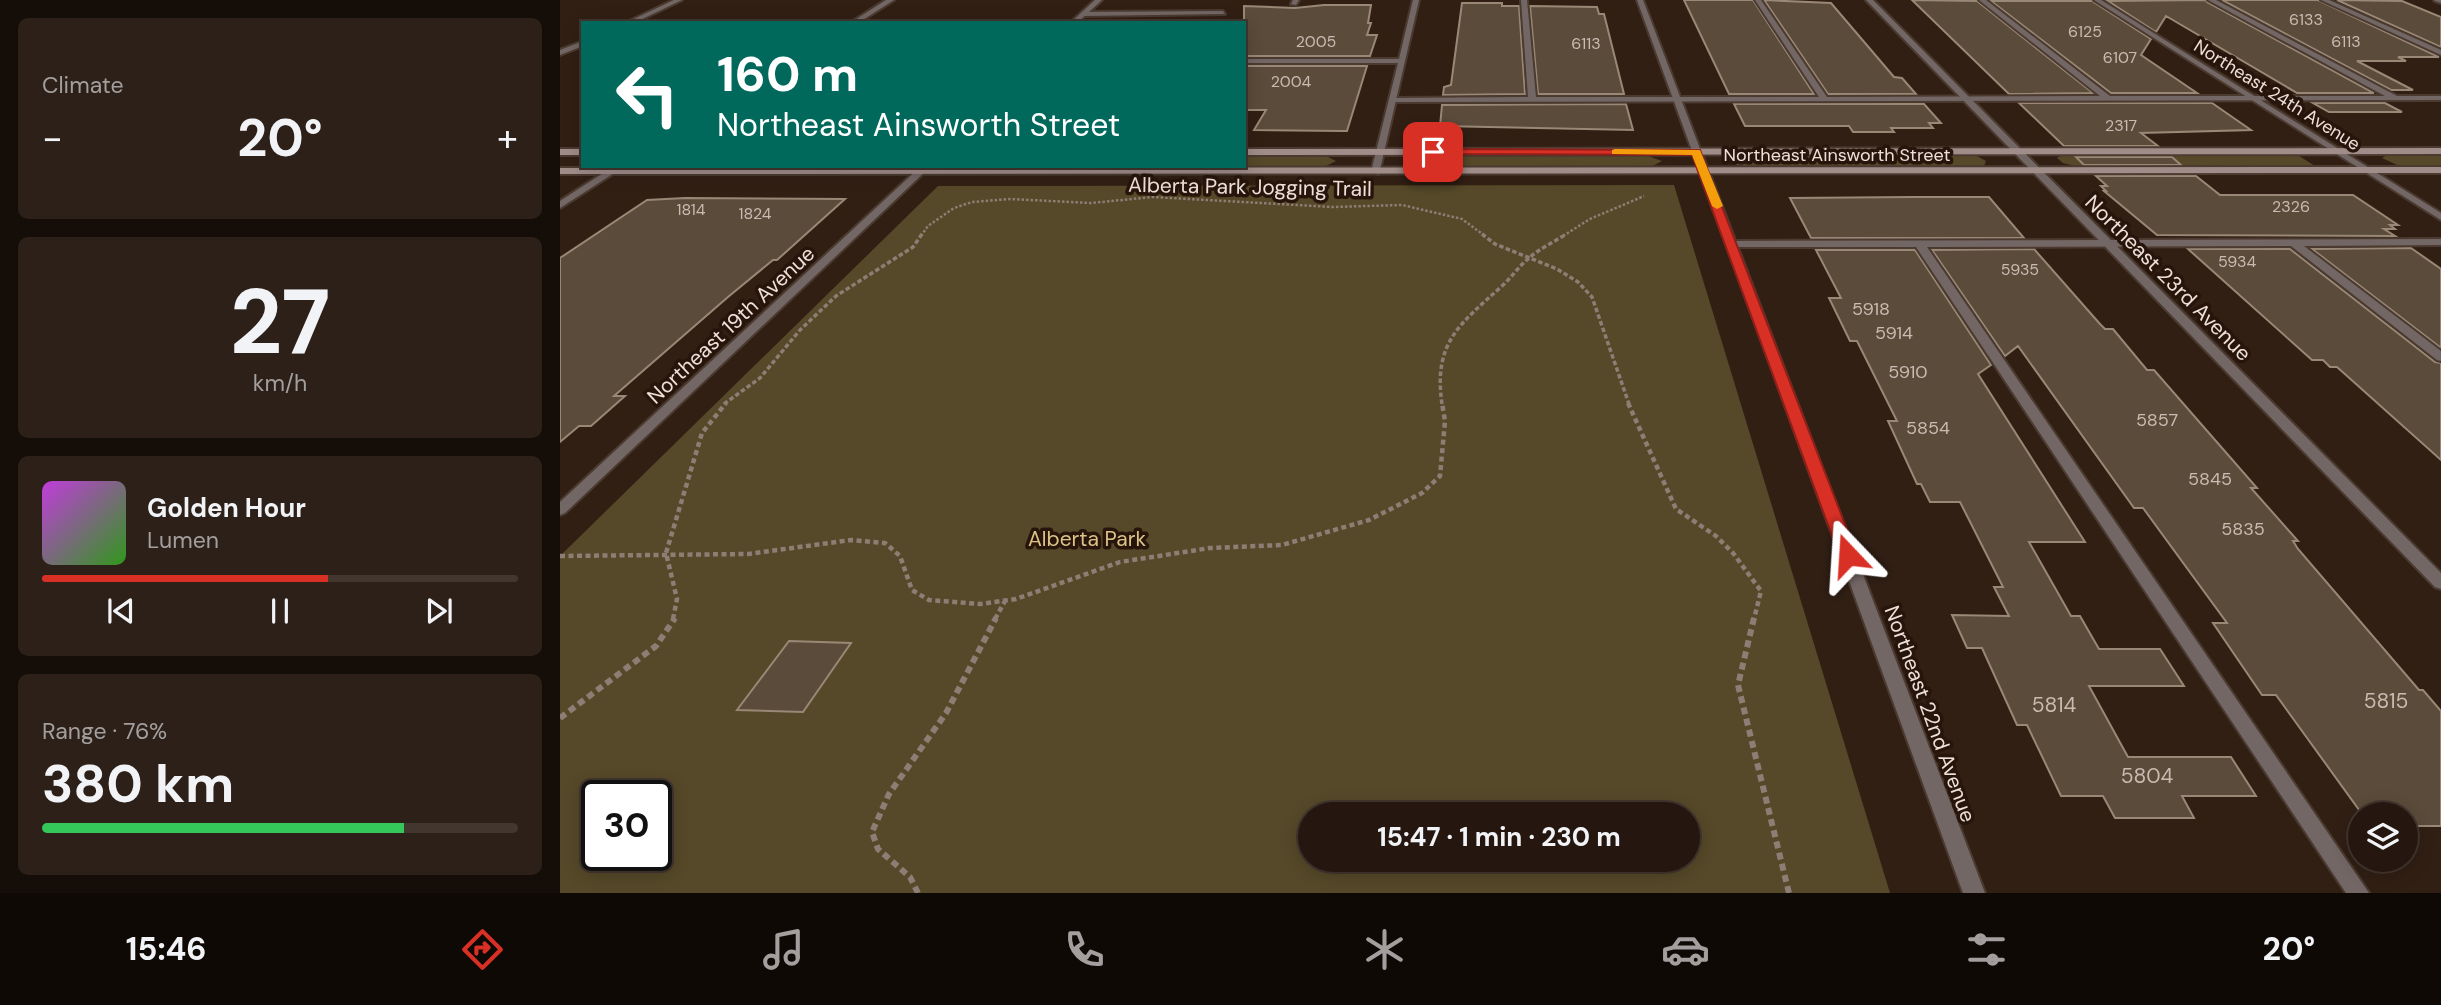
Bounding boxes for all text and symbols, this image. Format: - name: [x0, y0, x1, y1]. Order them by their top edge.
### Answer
- house number: 6133: [2289, 9, 2323, 30]
- house number: 6125: [2068, 21, 2102, 42]
- house number: 2005: [1296, 31, 1336, 52]
- house number: 6113: [2331, 31, 2361, 52]
- house number: 6113: [1571, 33, 1601, 54]
- street label: Northeast 24th Avenue: [2189, 34, 2365, 156]
- text: 160 m: [717, 42, 858, 106]
- house number: 6107: [2103, 47, 2137, 68]
- icon: left: [602, 49, 693, 140]
- text: Climate: [42, 70, 124, 100]
- house number: 2004: [1271, 71, 1312, 92]
- text: 20°: [237, 104, 323, 172]
- text: Northeast Ainsworth Street: [717, 104, 1120, 146]
- text: −: [42, 113, 63, 163]
- text: +: [497, 113, 518, 163]
- house number: 2317: [2105, 115, 2137, 136]
- pin: [1403, 122, 1463, 182]
- icon: arrive: [1414, 133, 1452, 171]
- street label: Northeast Ainsworth Street: [1724, 143, 1950, 167]
- street label: Alberta Park Jogging Trail: [1128, 171, 1372, 203]
- street label: Northeast 23rd Avenue: [2079, 189, 2257, 367]
- house number: 2326: [2272, 196, 2310, 217]
- house number: 1814: [676, 199, 706, 220]
- house number: 1824: [738, 203, 772, 224]
- street label: Northeast 19th Avenue: [641, 240, 821, 410]
- house number: 5934: [2218, 251, 2256, 272]
- house number: 5935: [2001, 259, 2039, 280]
- text: 27: [230, 263, 330, 381]
- house number: 5918: [1852, 297, 1890, 321]
- house number: 5914: [1875, 321, 1913, 345]
- house number: 5910: [1888, 360, 1928, 384]
- text: km/h: [253, 368, 307, 398]
- house number: 5857: [2136, 408, 2178, 432]
- house number: 5854: [1906, 416, 1950, 440]
- house number: 5845: [2188, 467, 2232, 491]
- text: Golden Hour: [147, 491, 306, 525]
- house number: 5835: [2221, 517, 2265, 541]
- position arrow: [1811, 518, 1885, 592]
- text: Lumen: [147, 525, 219, 555]
- park label: Alberta Park: [1028, 525, 1147, 553]
- icon: previous: [102, 592, 140, 630]
- icon: pause: [261, 592, 299, 630]
- icon: next: [420, 592, 458, 630]
- street label: Northeast 22nd Avenue: [1878, 602, 1982, 826]
- house number: 5815: [2364, 687, 2408, 715]
- house number: 5814: [2032, 691, 2076, 719]
- text: Range · 76%: [42, 716, 167, 746]
- text: 380 km: [42, 750, 234, 818]
- house number: 5804: [2121, 762, 2174, 790]
- speed limit sign: 30: [581, 780, 672, 871]
- map controls: [2348, 802, 2418, 872]
- button: layers: [2348, 802, 2418, 872]
- text: 15:47 · 1 min · 230 m: [1377, 820, 1621, 854]
- icon: directions: [458, 925, 507, 974]
- icon: music: [759, 925, 808, 974]
- icon: phone: [1060, 925, 1109, 974]
- icon: climate: [1360, 925, 1409, 974]
- icon: car: [1661, 925, 1710, 974]
- icon: filters: [1962, 925, 2011, 974]
- text: 15:46: [126, 928, 207, 970]
- text: 20°: [2263, 928, 2315, 970]

